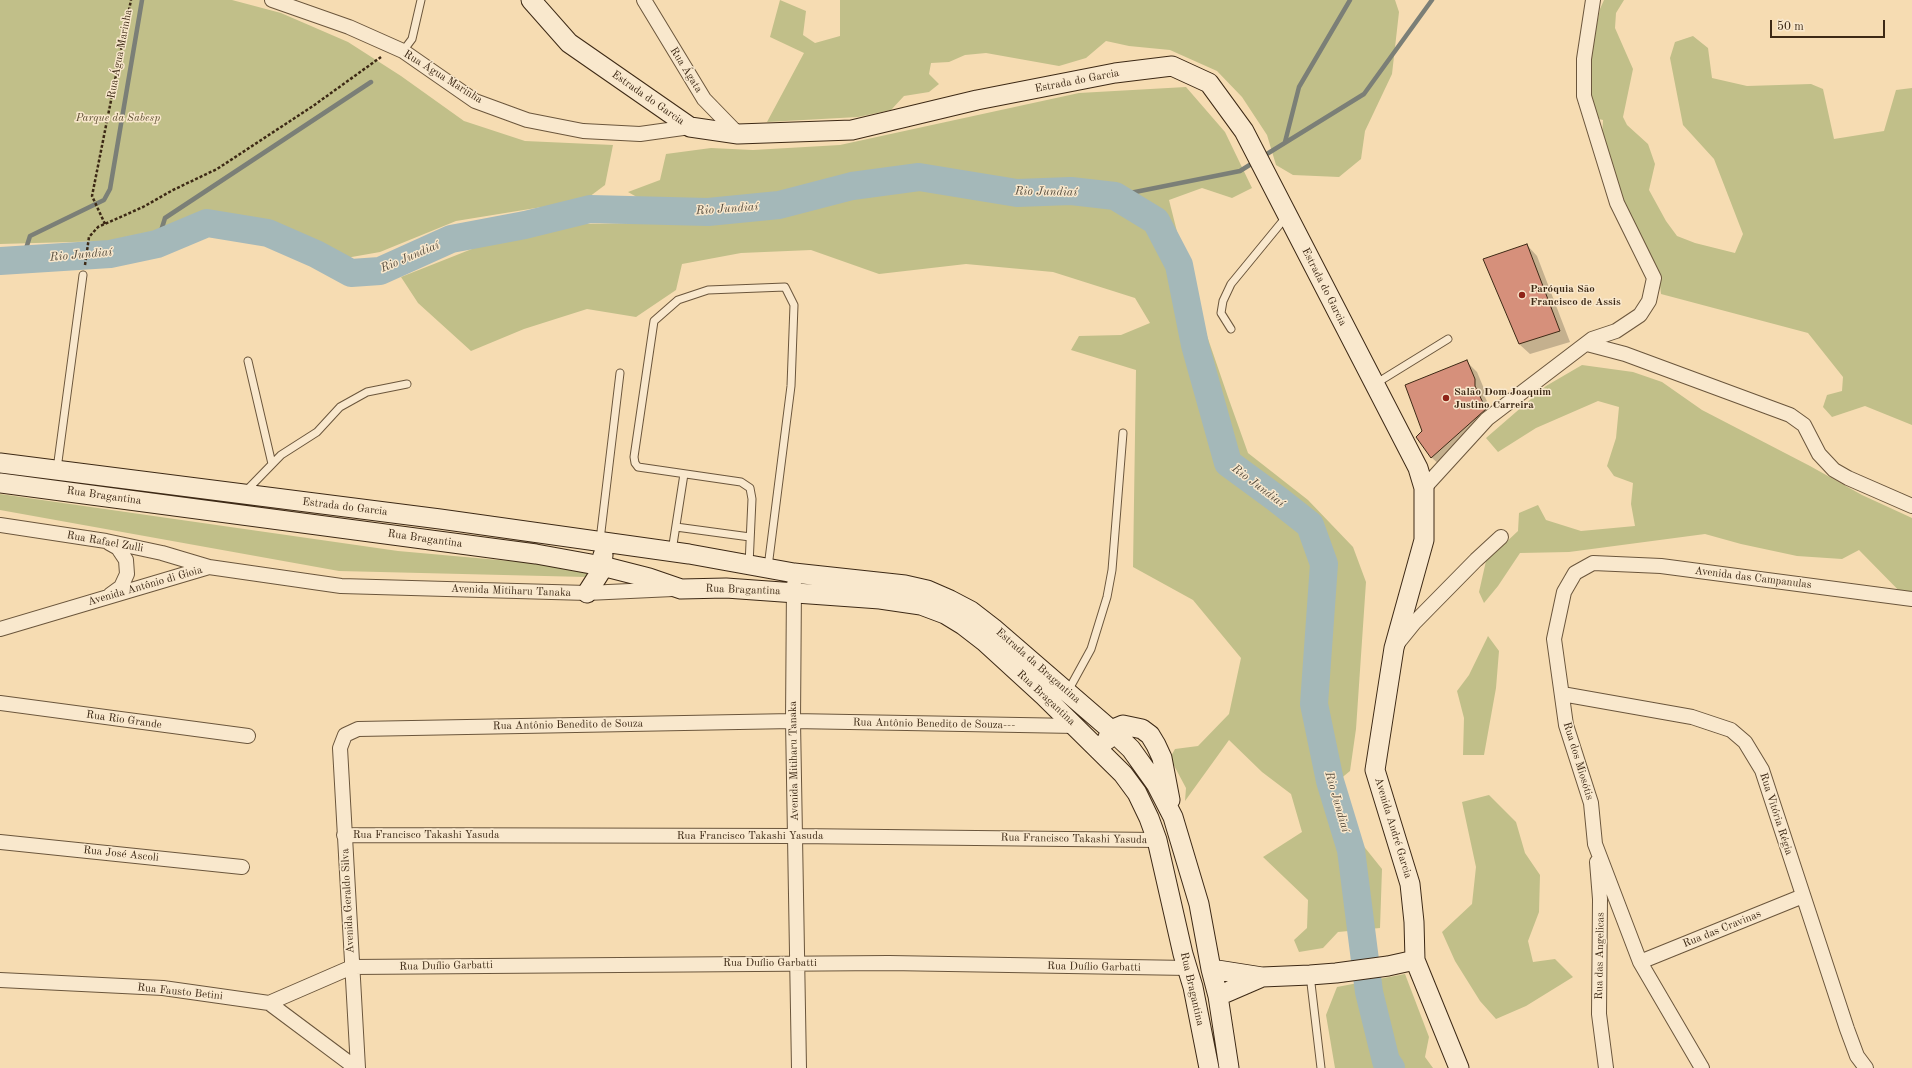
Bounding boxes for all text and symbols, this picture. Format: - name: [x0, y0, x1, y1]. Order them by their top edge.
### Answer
- street label: Rua Água Marinha: [105, 8, 135, 100]
- scale bar: [1772, 12, 1887, 38]
- text: 50 m: [1777, 21, 1804, 33]
- street label: Rua Ágata: [667, 45, 705, 95]
- street label: Rua Água Marinha: [401, 47, 485, 107]
- street label: Estrada do Garcia: [1034, 66, 1120, 96]
- street label: Estrada do Garcia: [609, 68, 687, 128]
- park label: Parque da Sabesp: [76, 111, 160, 125]
- water label: Rio Jundiaí: [1015, 184, 1077, 200]
- water label: Rio Jundiaí: [695, 200, 759, 218]
- water label: Rio Jundiaí: [378, 238, 442, 276]
- water label: Rio Jundiaí: [49, 245, 113, 265]
- street label: Estrada do Garcia: [1299, 246, 1349, 328]
- place label: Paróquia São Francisco de Assis: [1530, 282, 1621, 308]
- marker: Paróquia São Francisco de Assis: [1517, 290, 1527, 300]
- place label: Salão Dom Joaquim Justino Carreira: [1454, 385, 1551, 411]
- marker: Salão Dom Joaquim Justino Carreira: [1441, 393, 1451, 403]
- water label: Rio Jundiaí: [1229, 461, 1287, 511]
- street label: Rua Bragantina: [66, 484, 142, 508]
- street label: Estrada do Garcia: [302, 495, 388, 519]
- street label: Rua Bragantina: [387, 527, 463, 551]
- street label: Rua Rafael Zulli: [66, 529, 144, 555]
- street label: Avenida Antônio di Gioia: [86, 563, 204, 609]
- street label: Avenida das Campanulas: [1694, 564, 1812, 592]
- street label: Avenida Mitiharu Tanaka: [451, 582, 571, 600]
- street label: Rua Bragantina: [705, 582, 781, 598]
- street label: Estrada da Bragantina: [993, 626, 1083, 706]
- street label: Rua Bragantina: [1014, 667, 1078, 729]
- street label: Avenida Mitiharu Tanaka: [786, 701, 802, 821]
- street label: Rua Rio Grande: [85, 708, 163, 732]
- street label: Rua Antônio Benedito de Souza---: [853, 716, 1015, 732]
- street label: Rua Antônio Benedito de Souza: [493, 717, 643, 733]
- street label: Rua dos Miosótis: [1560, 720, 1596, 802]
- water label: Rio Jundiaí: [1321, 770, 1353, 834]
- street label: Rua Vitória Régia: [1756, 771, 1796, 857]
- street label: Avenida André Garcia: [1371, 776, 1415, 880]
- street label: Rua Francisco Takashi Yasuda: [353, 828, 499, 842]
- street label: Rua Francisco Takashi Yasuda: [677, 829, 823, 843]
- street label: Rua Francisco Takashi Yasuda: [1001, 831, 1147, 847]
- street label: Rua José Ascoli: [83, 843, 159, 865]
- street label: Avenida Geraldo Silva: [339, 848, 357, 954]
- street label: Rua das Cravinas: [1681, 907, 1763, 951]
- street label: Rua das Angelicas: [1593, 912, 1607, 1000]
- street label: Rua Bragantina: [1177, 951, 1207, 1027]
- street label: Rua Duílio Garbatti: [723, 956, 817, 970]
- street label: Rua Duílio Garbatti: [399, 959, 493, 973]
- street label: Rua Duílio Garbatti: [1047, 960, 1141, 974]
- street label: Rua Fausto Betini: [137, 981, 223, 1003]

